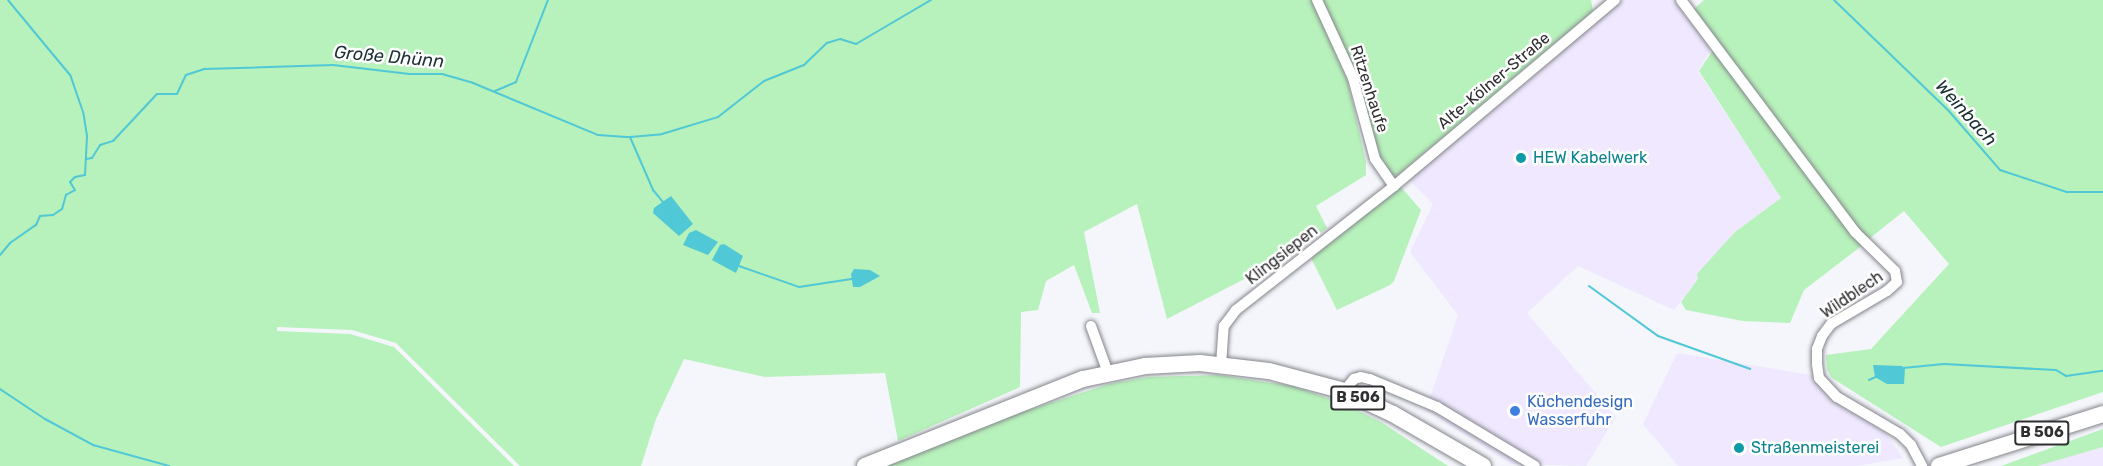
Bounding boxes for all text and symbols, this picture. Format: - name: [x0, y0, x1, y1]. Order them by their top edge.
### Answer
- street label: Alte-Kölner-Straße: [1434, 28, 1554, 134]
- water label: Große Dhünn: [333, 41, 445, 73]
- street label: Ritzenhaufe: [1346, 43, 1392, 135]
- water label: Weinbach: [1931, 76, 2001, 150]
- place label: HEW Kabelwerk: [1533, 148, 1647, 168]
- marker: HEW Kabelwerk: [1514, 151, 1528, 165]
- street label: Klingsiepen: [1242, 221, 1322, 289]
- street label: Wildblech: [1817, 267, 1887, 323]
- road number: B 506: [1330, 386, 1386, 410]
- place label: Küchendesign Wasserfuhr: [1527, 392, 1633, 430]
- marker: Küchendesign Wasserfuhr: [1508, 404, 1522, 418]
- road number: B 506: [2014, 421, 2070, 445]
- place label: Straßenmeisterei: [1751, 438, 1879, 458]
- marker: Straßenmeisterei: [1732, 441, 1746, 455]

